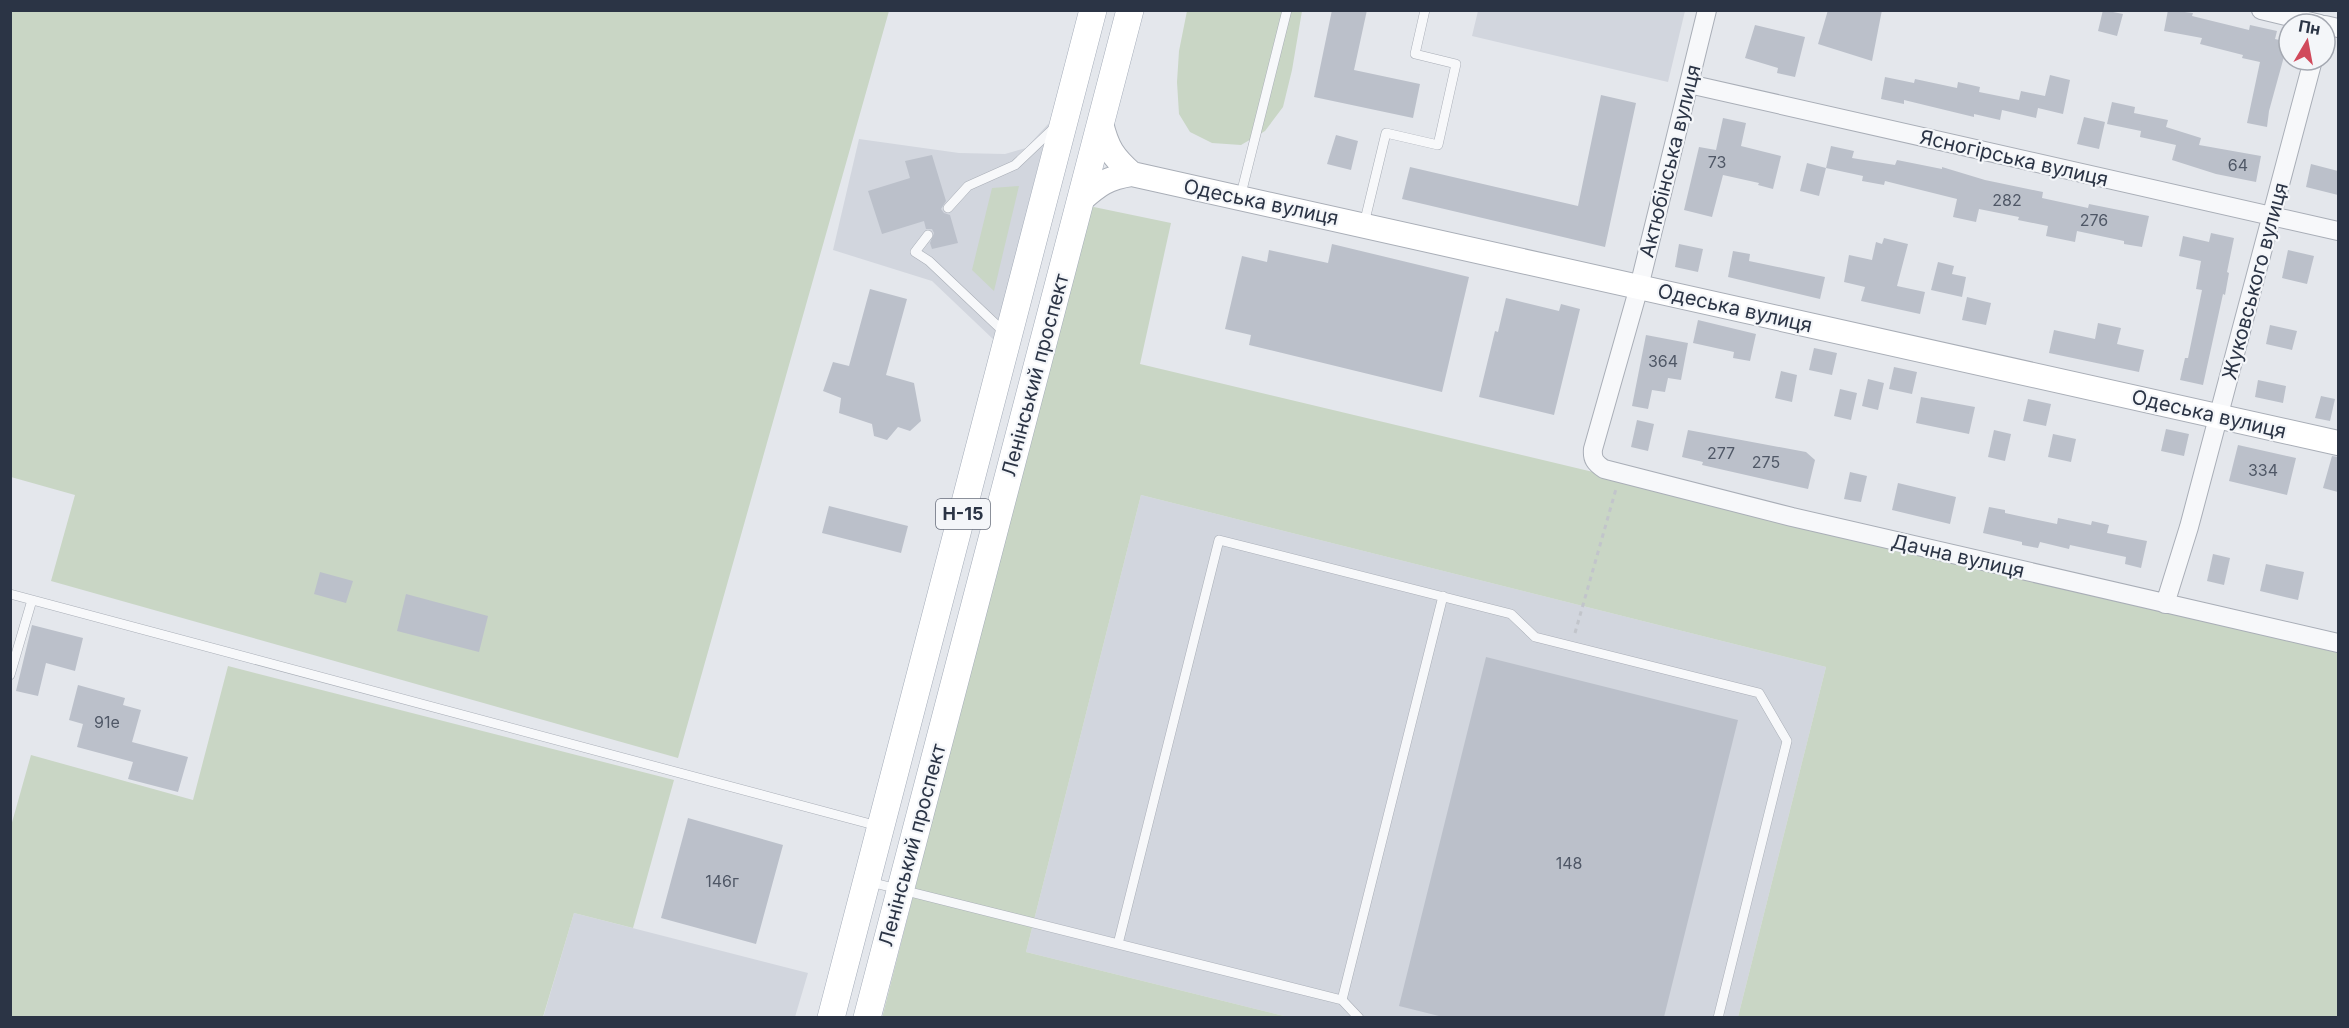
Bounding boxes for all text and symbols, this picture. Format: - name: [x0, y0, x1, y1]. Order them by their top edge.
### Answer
- north arrow: [2277, 12, 2337, 72]
- text: Пн: [2297, 15, 2322, 39]
- street label: Актюбінська вулиця: [1634, 62, 1706, 260]
- street label: Ясногірська вулиця: [1918, 125, 2110, 191]
- house number: 73: [1708, 152, 1726, 172]
- house number: 64: [2228, 155, 2248, 175]
- street label: Одеська вулиця: [1181, 174, 1341, 230]
- street label: Жуковського вулиця: [2217, 180, 2293, 382]
- house number: 282: [1992, 190, 2022, 210]
- house number: 276: [2080, 210, 2108, 230]
- street label: Ленінський проспект: [996, 270, 1074, 479]
- street label: Одеська вулиця: [1655, 279, 1815, 337]
- house number: 364: [1648, 351, 1678, 371]
- street label: Одеська вулиця: [2129, 385, 2289, 443]
- house number: 277: [1707, 443, 1735, 463]
- house number: 275: [1752, 452, 1780, 472]
- house number: 334: [2248, 460, 2278, 480]
- road number: Н-15: [936, 499, 990, 529]
- street label: Дачна вулиця: [1889, 529, 2027, 583]
- house number: 91е: [94, 712, 120, 732]
- street label: Ленінський проспект: [873, 740, 951, 949]
- house number: 148: [1556, 853, 1582, 873]
- house number: 146г: [705, 871, 739, 891]

